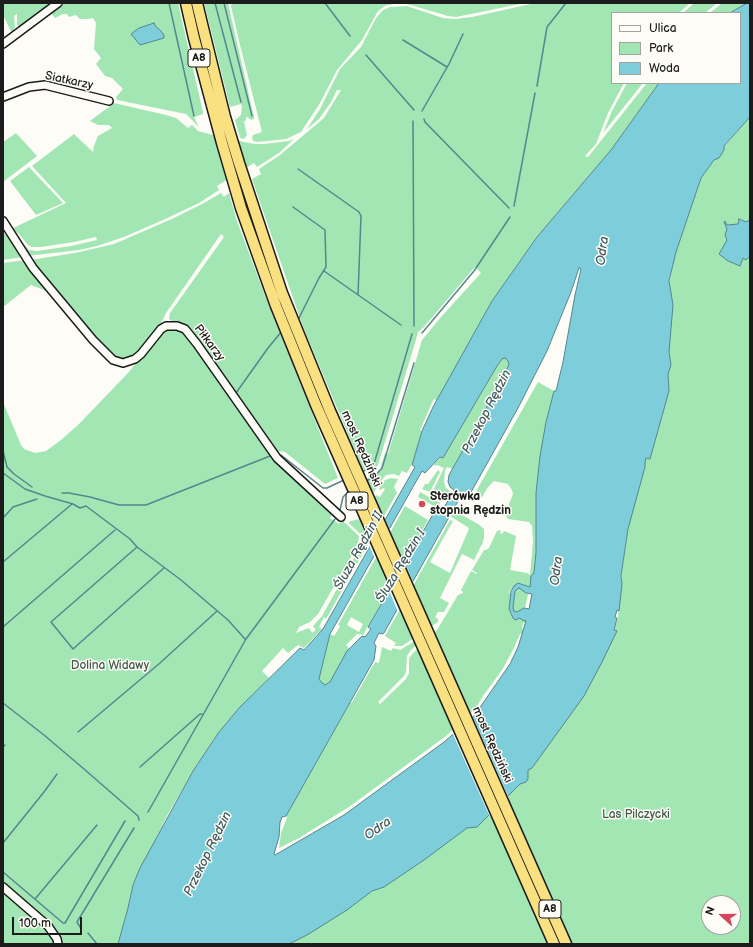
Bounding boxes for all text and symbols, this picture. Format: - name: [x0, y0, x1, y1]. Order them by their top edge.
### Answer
- legend: [611, 12, 741, 84]
- text: Ulica: [649, 21, 676, 36]
- text: Park: [649, 41, 673, 56]
- road number: A8: [188, 49, 210, 67]
- text: Woda: [649, 61, 680, 76]
- street label: Siatkarzy: [44, 69, 94, 93]
- water label: Odra: [593, 235, 613, 267]
- street label: Piłkarzy: [191, 322, 227, 364]
- water label: Przekop Rędzin: [459, 368, 515, 456]
- street label: most Rędziński: [338, 409, 384, 489]
- place label: Sterówka stopnia Rędzin: [430, 490, 511, 518]
- road number: A8: [346, 492, 368, 510]
- marker: Sterówka stopnia Rędzin: [417, 499, 427, 509]
- water label: Śluza Rędzin II: [331, 509, 387, 593]
- water label: Śluza Rędzin I: [373, 526, 429, 606]
- water label: Odra: [547, 555, 567, 587]
- park label: Dolina Widawy: [71, 659, 149, 673]
- street label: most Rędziński: [469, 705, 515, 785]
- park label: Las Pilczycki: [602, 808, 670, 822]
- water label: Przekop Rędzin: [181, 809, 235, 899]
- water label: Odra: [362, 814, 394, 844]
- north arrow: [701, 895, 741, 935]
- road number: A8: [539, 900, 561, 918]
- text: N: [703, 905, 718, 917]
- scale bar: [14, 909, 84, 935]
- text: 100 m: [19, 916, 51, 931]

